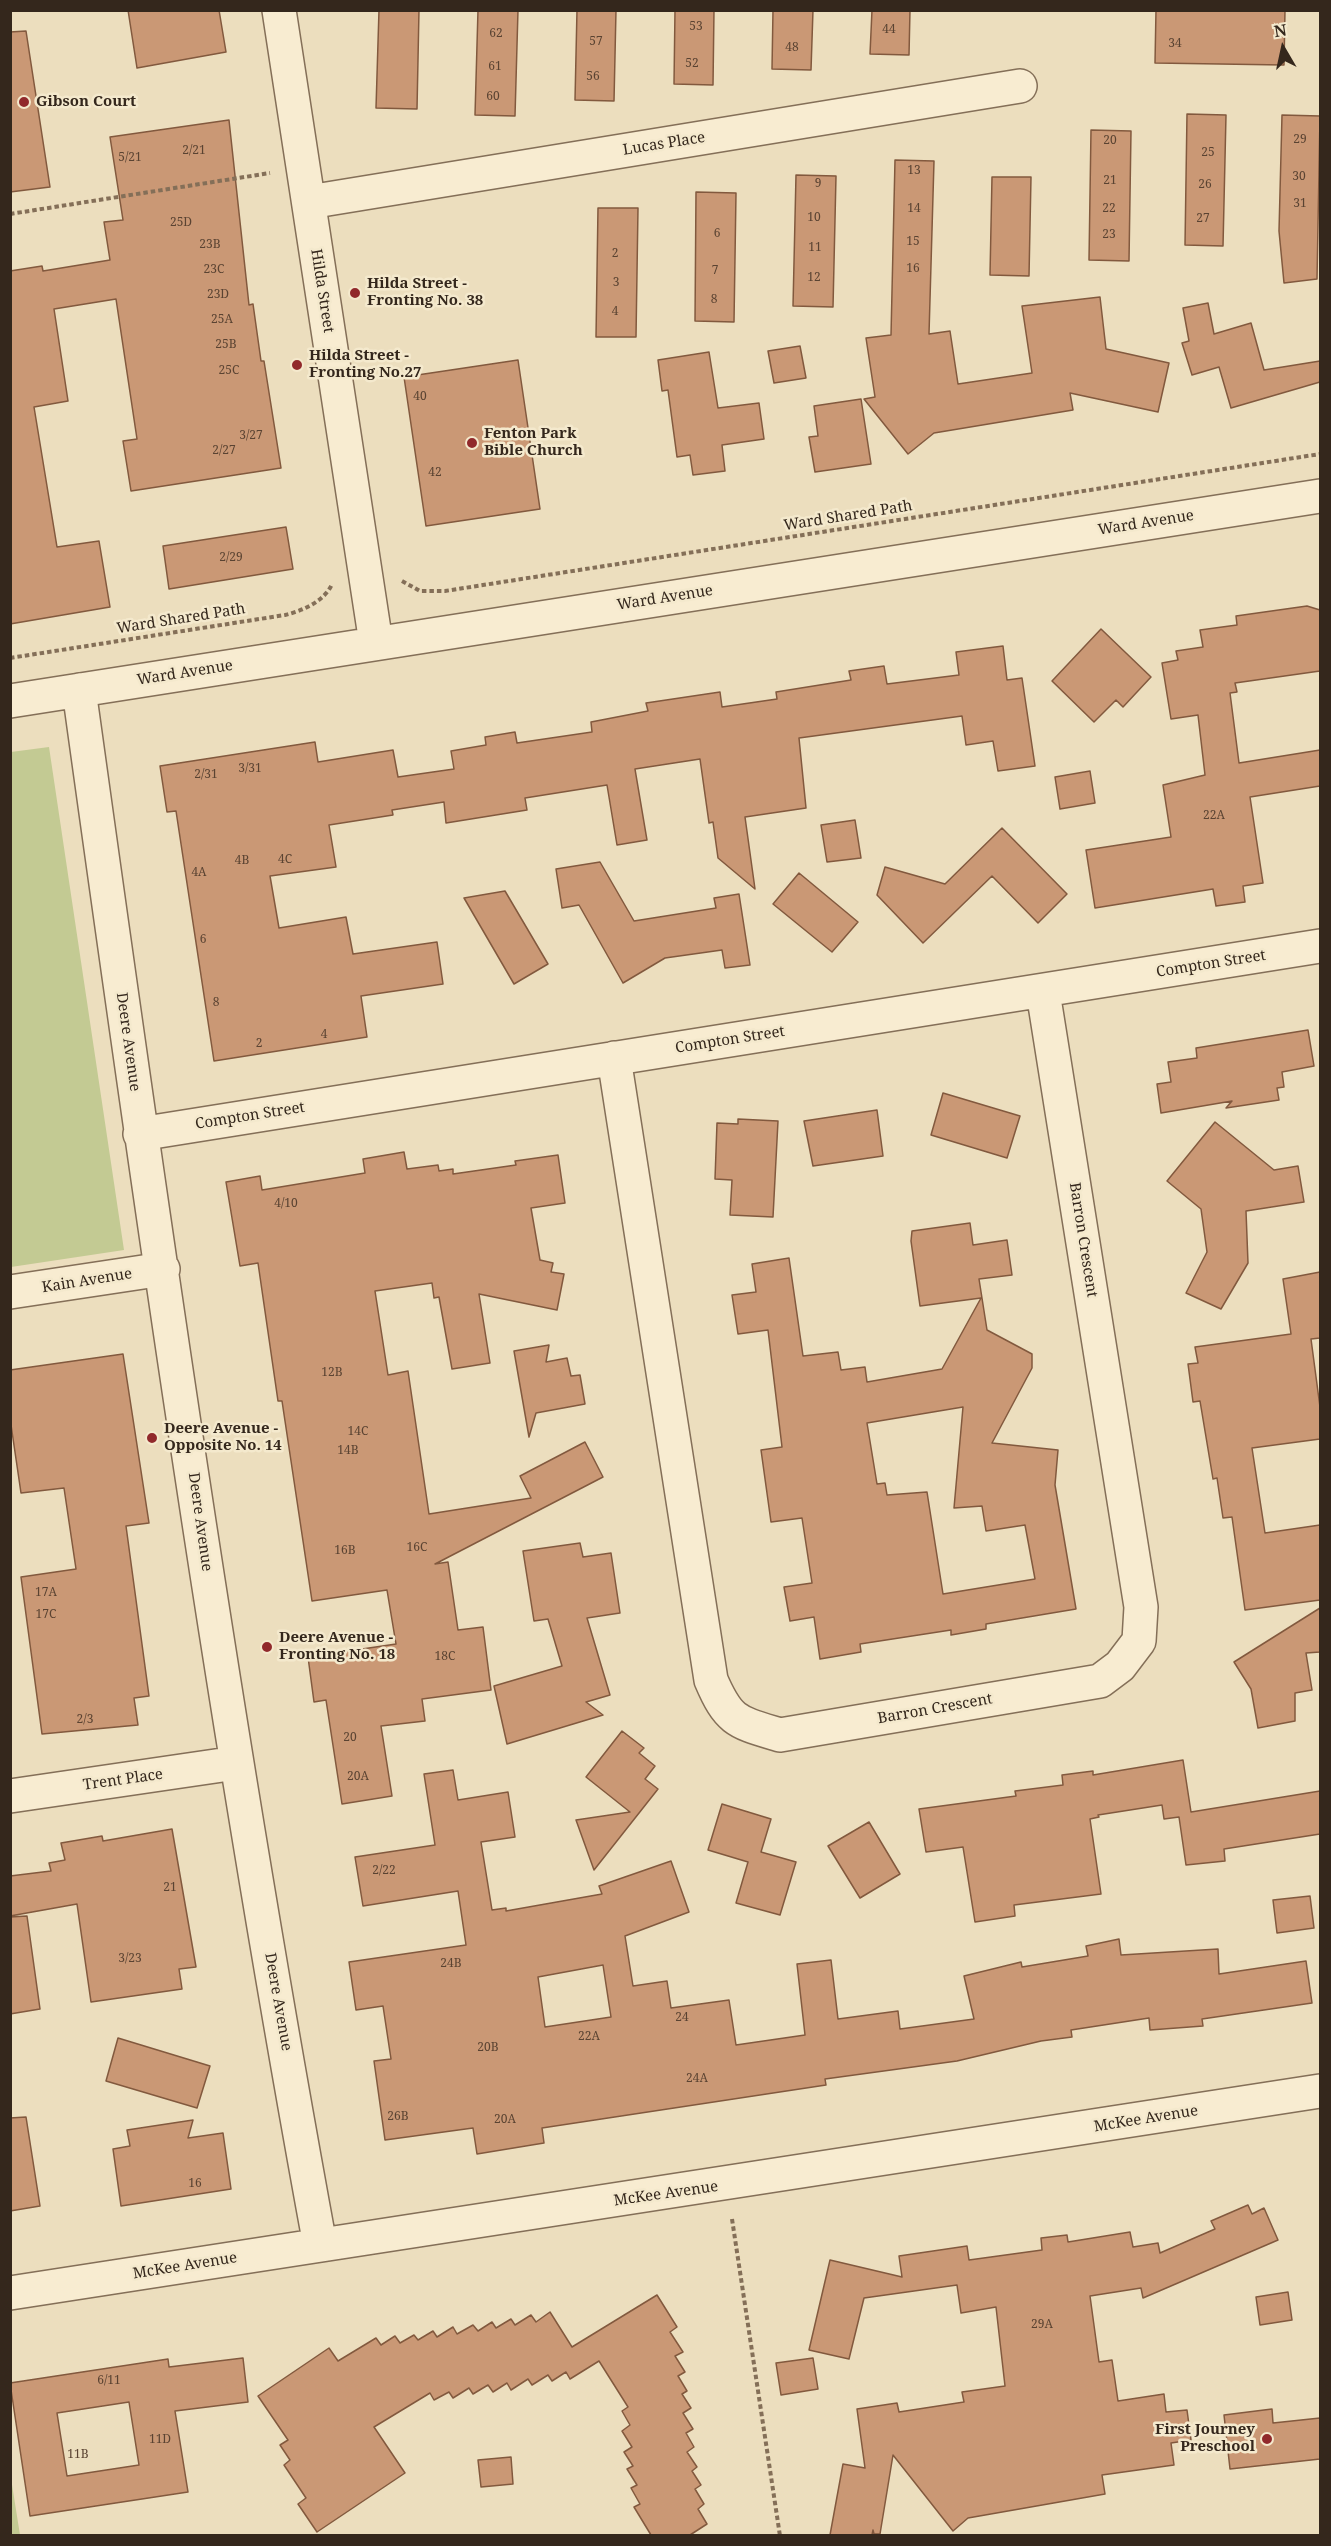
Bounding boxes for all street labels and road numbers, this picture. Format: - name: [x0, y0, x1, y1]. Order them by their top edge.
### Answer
- street label: Lucas Place: [622, 129, 706, 159]
- street label: Hilda Street: [306, 248, 338, 334]
- street label: Ward Shared Path: [782, 497, 914, 535]
- street label: Ward Avenue: [1097, 507, 1195, 539]
- street label: Ward Avenue: [616, 582, 714, 614]
- street label: Ward Shared Path: [115, 600, 247, 638]
- street label: Ward Avenue: [136, 657, 234, 689]
- street label: Compton Street: [1155, 946, 1267, 982]
- street label: Deere Avenue: [112, 991, 144, 1093]
- street label: Compton Street: [674, 1022, 786, 1058]
- street label: Compton Street: [194, 1098, 306, 1134]
- street label: Barron Crescent: [1065, 1181, 1101, 1299]
- street label: Kain Avenue: [41, 1265, 133, 1297]
- street label: Deere Avenue: [184, 1471, 216, 1573]
- street label: Barron Crescent: [876, 1690, 994, 1728]
- street label: Trent Place: [82, 1765, 164, 1795]
- street label: Deere Avenue: [260, 1951, 296, 2053]
- street label: McKee Avenue: [1093, 2102, 1199, 2136]
- street label: McKee Avenue: [613, 2178, 719, 2210]
- street label: McKee Avenue: [132, 2249, 238, 2283]

